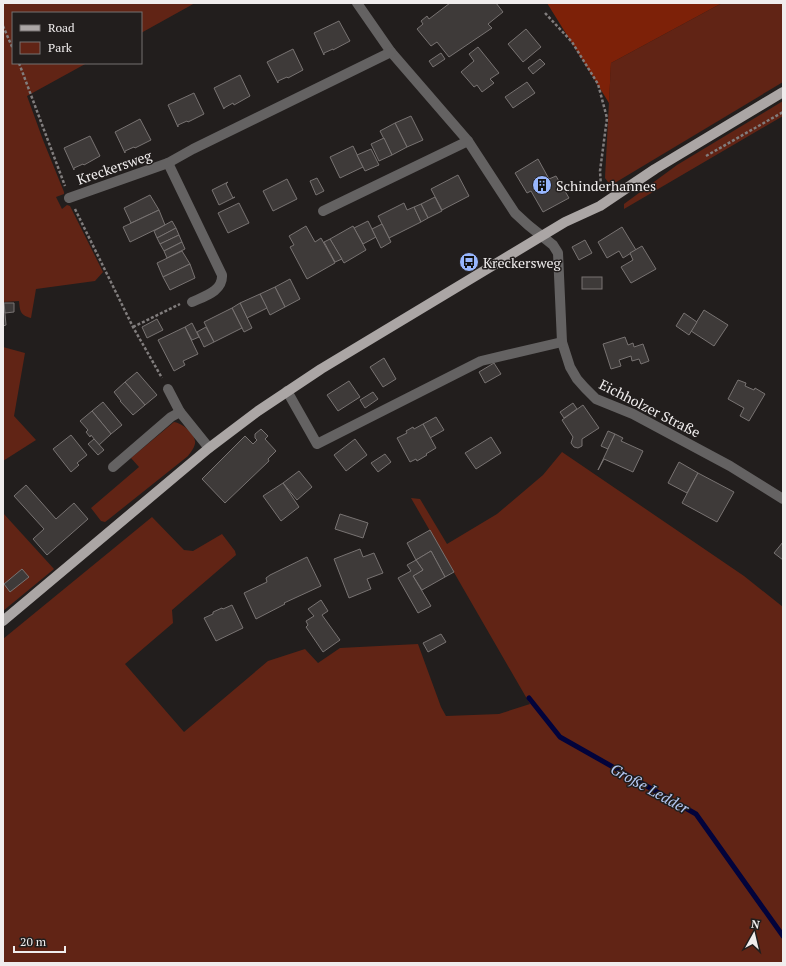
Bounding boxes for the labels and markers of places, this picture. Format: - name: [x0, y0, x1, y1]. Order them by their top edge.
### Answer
- building icon: Schinderhannes: [531, 174, 553, 196]
- place label: Schinderhannes: [556, 176, 656, 195]
- bus stop icon: Kreckersweg: [458, 251, 480, 273]
- place label: Kreckersweg: [483, 253, 562, 272]

